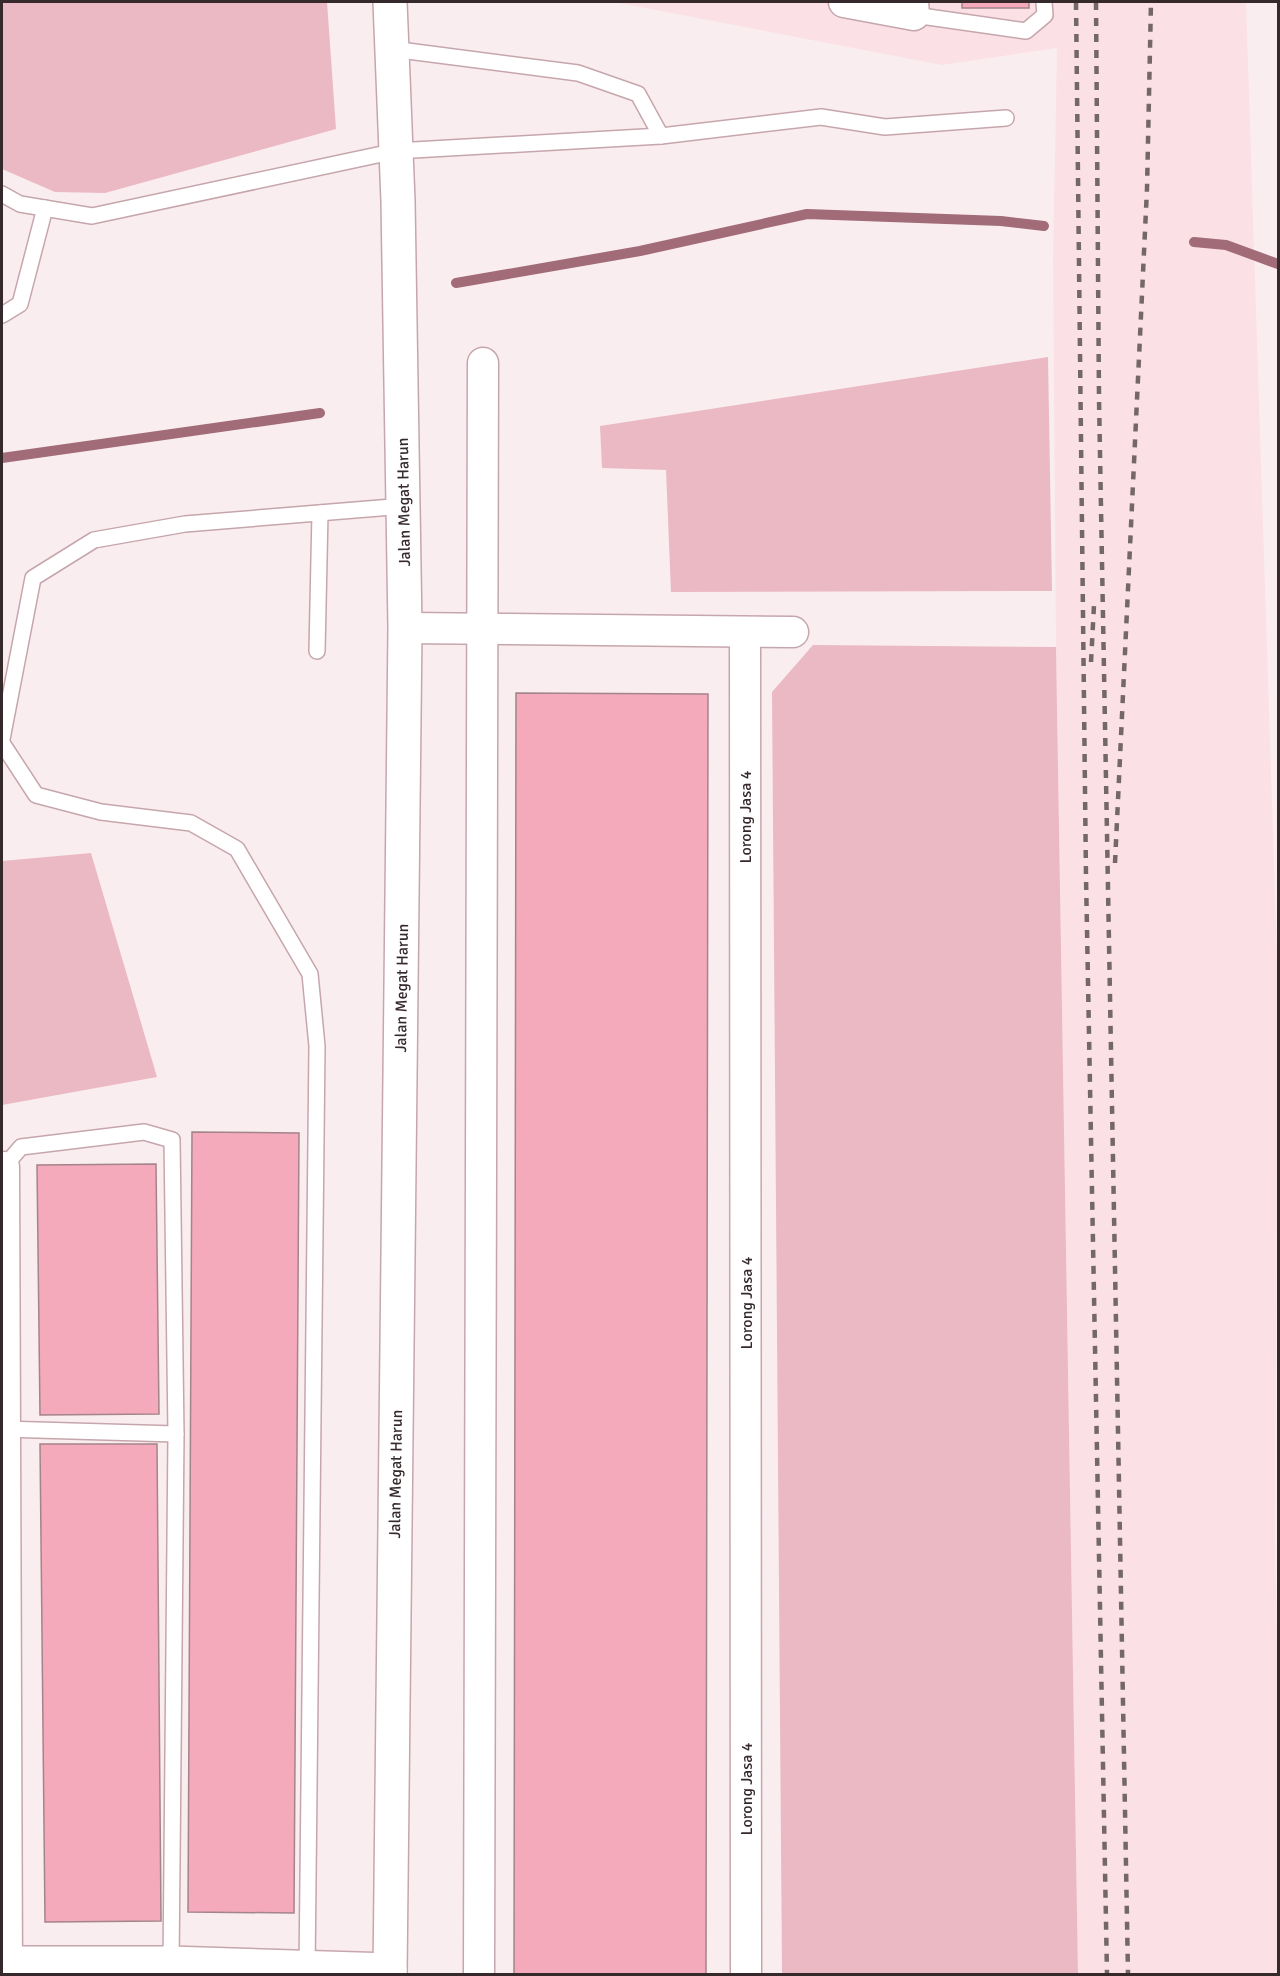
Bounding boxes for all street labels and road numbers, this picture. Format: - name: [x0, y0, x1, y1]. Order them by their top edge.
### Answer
- street label: Jalan Megat Harun: [393, 437, 415, 566]
- street label: Lorong Jasa 4: [736, 770, 756, 864]
- street label: Jalan Megat Harun: [391, 924, 413, 1053]
- street label: Lorong Jasa 4: [737, 1256, 757, 1350]
- street label: Jalan Megat Harun: [385, 1410, 407, 1539]
- street label: Lorong Jasa 4: [737, 1742, 757, 1836]

